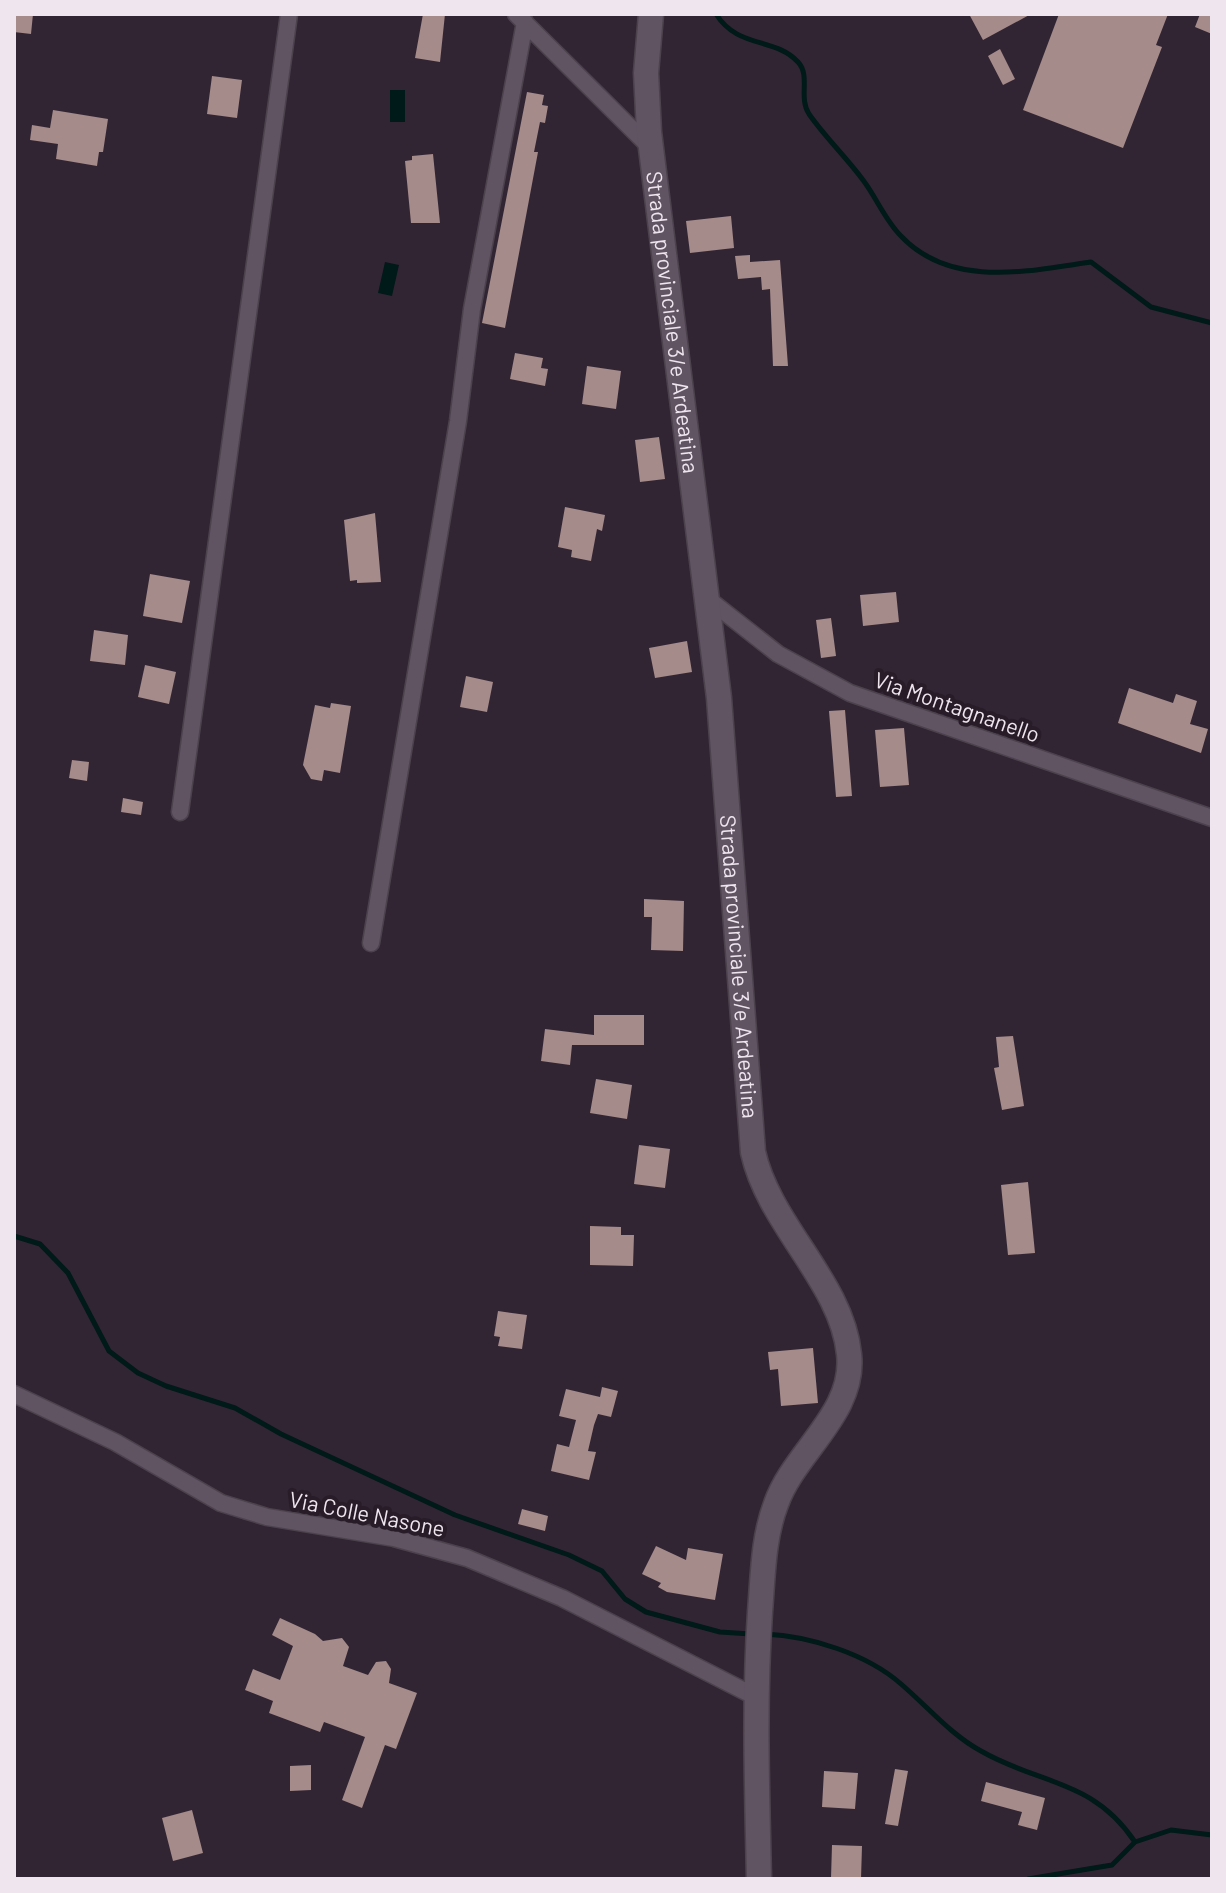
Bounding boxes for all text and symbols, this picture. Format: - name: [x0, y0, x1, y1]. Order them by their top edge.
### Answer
- street label: Strada provinciale 3/e Ardeatina: [642, 170, 705, 475]
- street label: Via Montagnanello: [871, 666, 1044, 747]
- street label: Strada provinciale 3/e Ardeatina: [716, 814, 764, 1119]
- street label: Via Colle Nasone: [287, 1485, 447, 1541]

